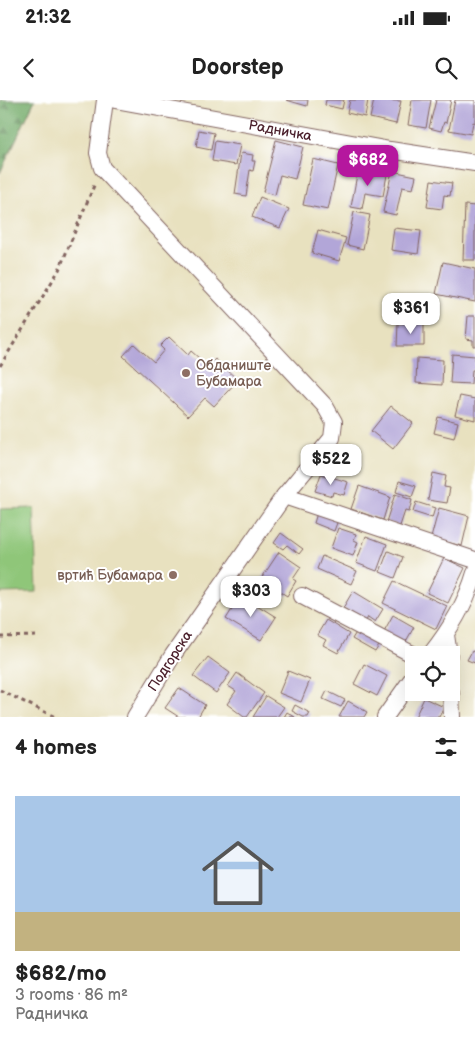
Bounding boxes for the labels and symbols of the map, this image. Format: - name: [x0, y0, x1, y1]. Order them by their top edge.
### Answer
- street label: Радничка: [247, 116, 314, 144]
- pin: $682: [338, 144, 398, 187]
- pin: $361: [381, 292, 441, 335]
- place label: Обданиште Бубамара: [196, 357, 272, 390]
- marker: Обданиште Бубамара: [180, 367, 192, 379]
- pin: $522: [301, 444, 361, 486]
- place label: вртић Бубамара: [57, 567, 164, 584]
- marker: вртић Бубамара: [167, 569, 179, 581]
- pin: $303: [221, 576, 281, 618]
- street label: Подгорска: [144, 627, 196, 694]

